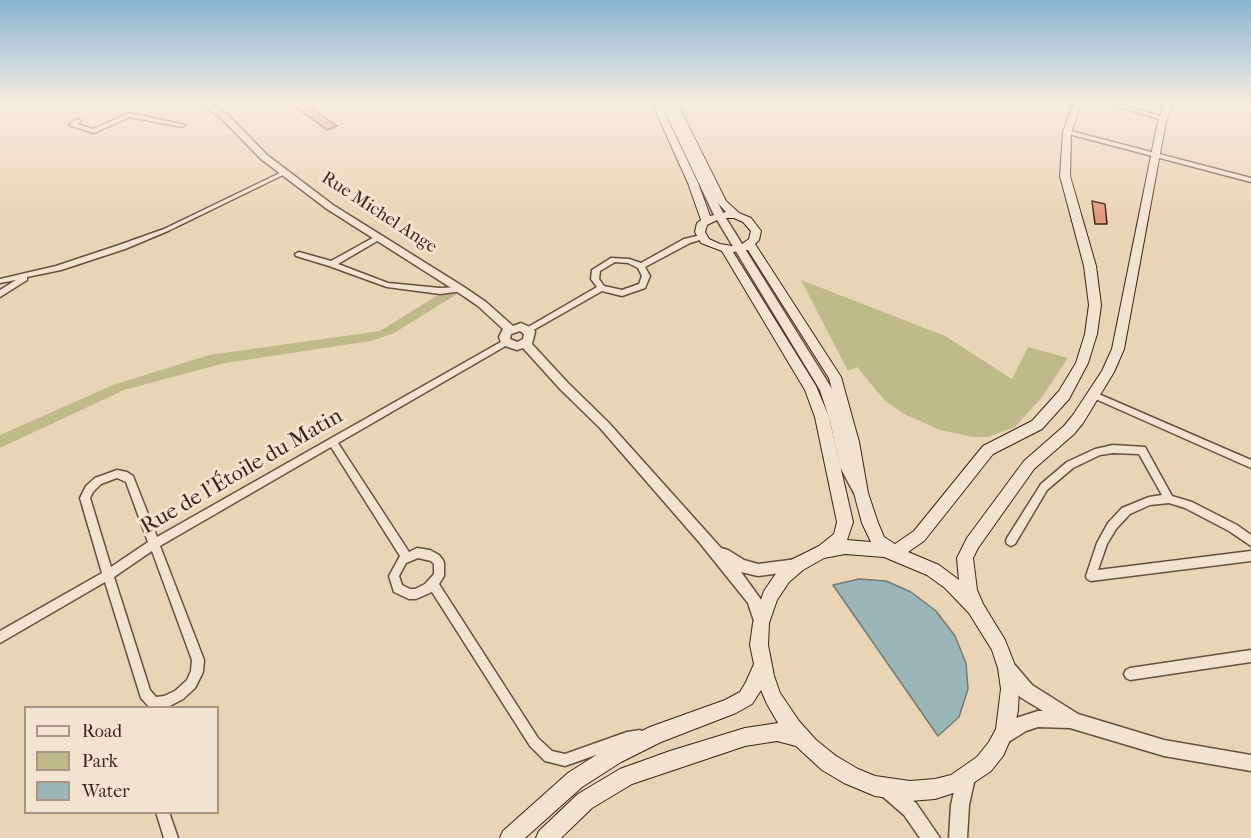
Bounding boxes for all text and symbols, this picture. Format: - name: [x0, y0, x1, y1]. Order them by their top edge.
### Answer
- street label: Rue Michel Ange: [317, 168, 441, 258]
- street label: Rue de l'Étoile du Matin: [136, 403, 348, 541]
- legend: [24, 706, 219, 814]
- text: Road: [82, 721, 122, 742]
- text: Park: [82, 751, 118, 772]
- text: Water: [82, 781, 130, 802]

